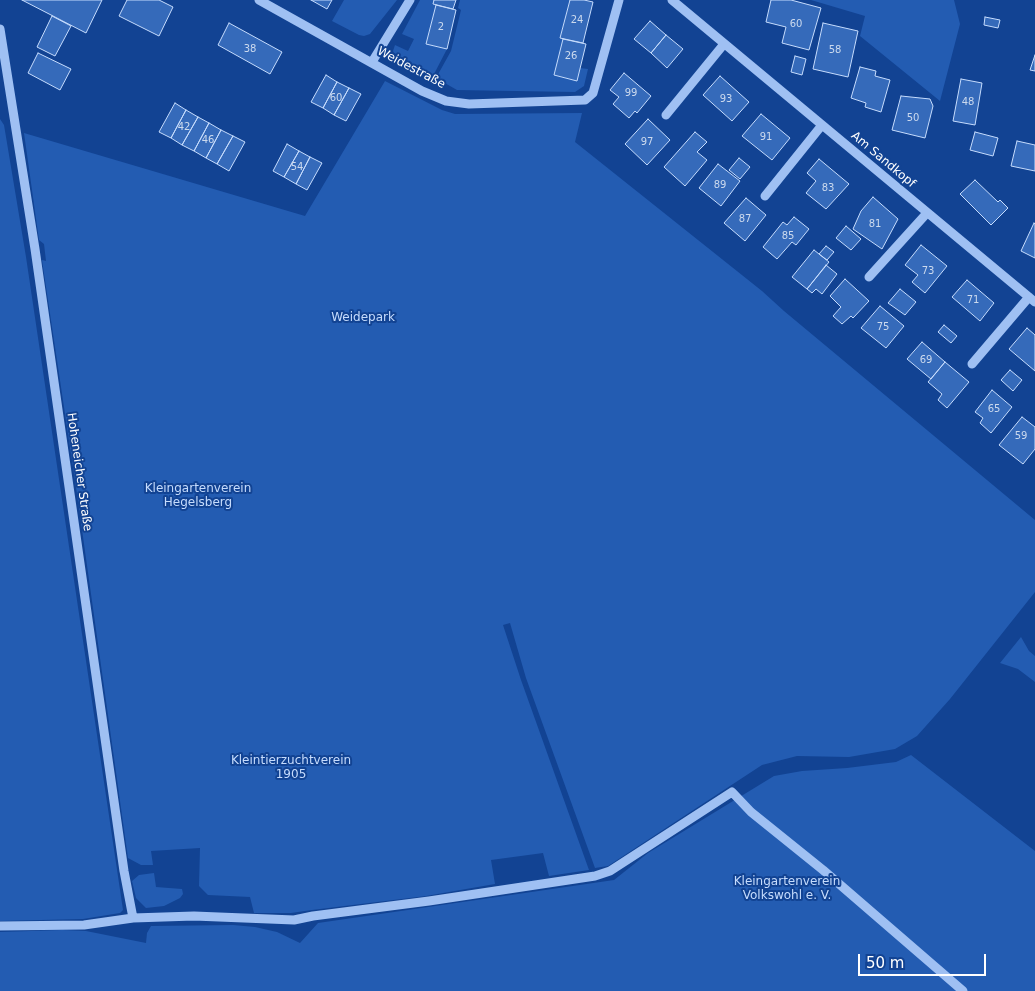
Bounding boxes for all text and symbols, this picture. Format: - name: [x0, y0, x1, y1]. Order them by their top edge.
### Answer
- house number: 24: [571, 14, 583, 26]
- house number: 60: [790, 18, 802, 30]
- house number: 2: [438, 21, 444, 33]
- house number: 38: [244, 43, 256, 55]
- street label: Weidestraße: [374, 44, 448, 92]
- house number: 58: [829, 44, 841, 56]
- house number: 26: [565, 50, 577, 62]
- house number: 99: [625, 87, 637, 99]
- house number: 60: [330, 92, 342, 104]
- house number: 93: [720, 93, 732, 105]
- house number: 48: [962, 96, 974, 108]
- house number: 50: [907, 112, 919, 124]
- house number: 42: [178, 121, 190, 133]
- street label: Am Sandkopf: [848, 129, 918, 191]
- house number: 91: [760, 131, 772, 143]
- house number: 46: [202, 134, 214, 146]
- house number: 97: [641, 136, 653, 148]
- house number: 54: [291, 161, 303, 173]
- house number: 89: [714, 179, 726, 191]
- house number: 83: [822, 182, 834, 194]
- house number: 87: [739, 213, 751, 225]
- house number: 81: [869, 218, 881, 230]
- house number: 85: [782, 230, 794, 242]
- house number: 73: [922, 265, 934, 277]
- house number: 71: [967, 294, 979, 306]
- park label: Weidepark: [331, 311, 395, 325]
- house number: 75: [877, 321, 889, 333]
- house number: 69: [920, 354, 932, 366]
- house number: 65: [988, 403, 1000, 415]
- street label: Hoheneicher Straße: [64, 412, 94, 532]
- house number: 59: [1015, 430, 1027, 442]
- park label: Kleingartenverein Hegelsberg: [145, 482, 251, 510]
- park label: Kleintierzuchtverein 1905: [231, 754, 351, 782]
- park label: Kleingartenverein Volkswohl e. V.: [734, 875, 840, 903]
- scale bar: [860, 944, 988, 976]
- text: 50 m: [866, 954, 904, 972]

